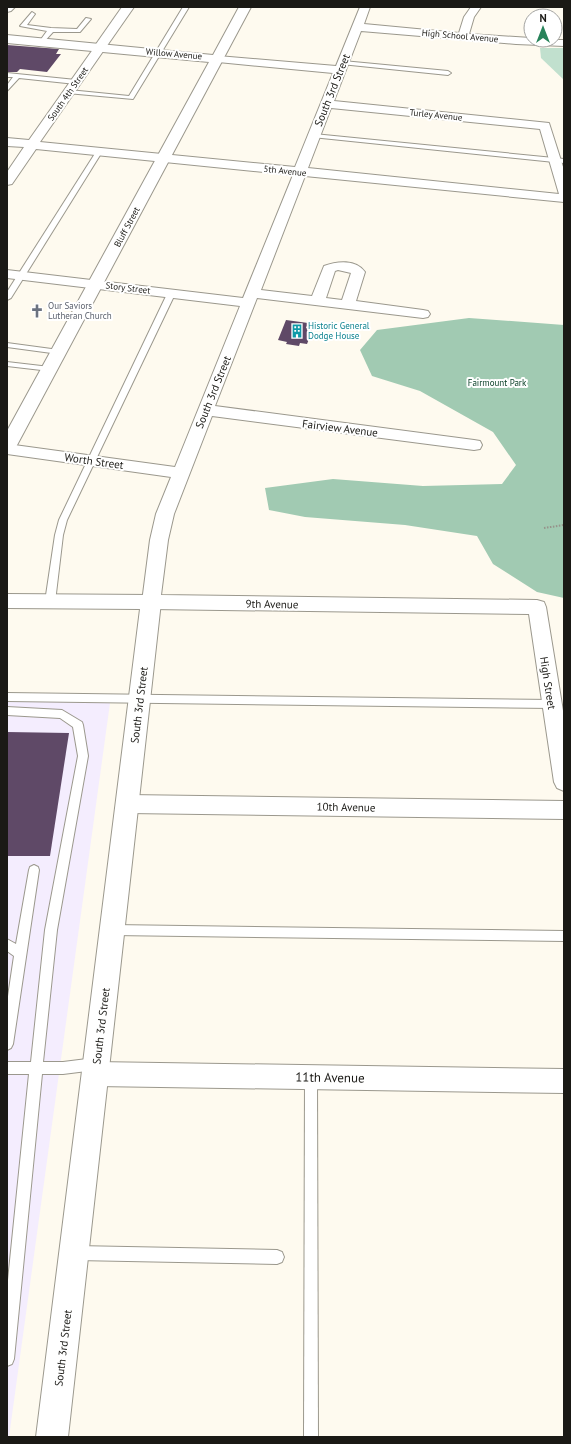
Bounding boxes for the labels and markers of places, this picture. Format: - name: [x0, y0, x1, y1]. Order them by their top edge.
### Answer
- place label: Our Saviors Lutheran Church: [48, 300, 112, 321]
- church icon: Our Saviors Lutheran Church: [29, 303, 45, 319]
- place label: Historic General Dodge House: [308, 320, 370, 341]
- building icon: Historic General Dodge House: [289, 323, 305, 339]

